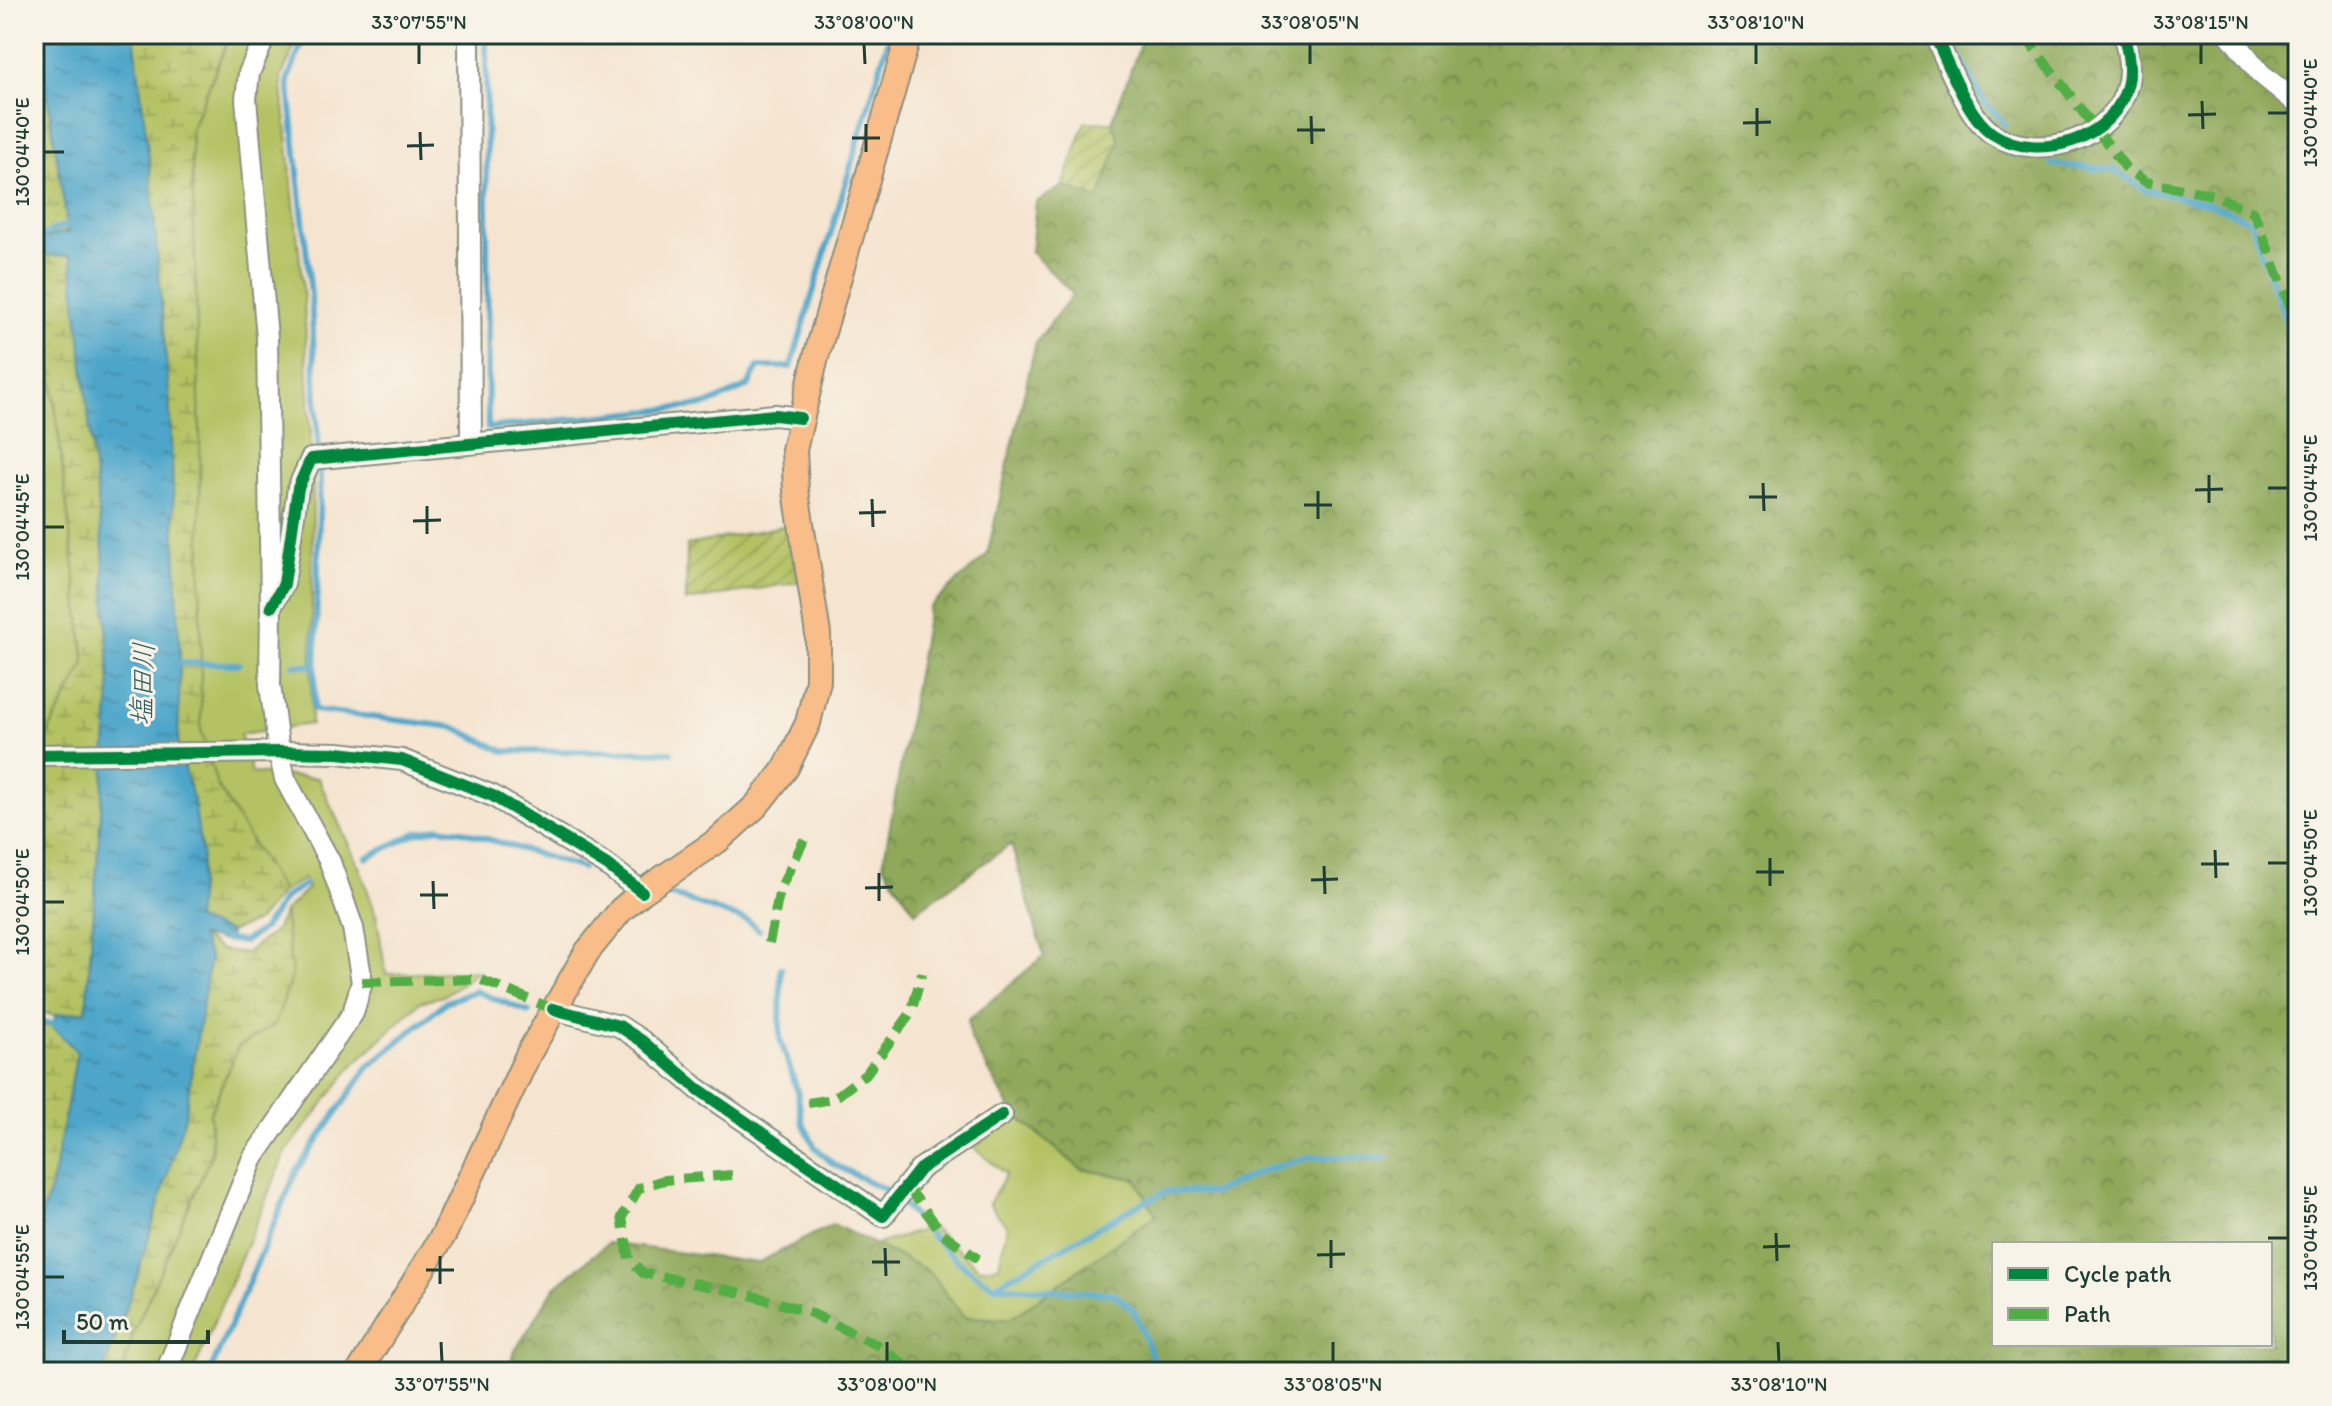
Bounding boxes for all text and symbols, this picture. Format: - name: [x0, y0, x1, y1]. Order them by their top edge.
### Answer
- text: 33°07'55"N: [371, 10, 467, 34]
- text: 33°08'00"N: [814, 10, 914, 34]
- text: 33°08'05"N: [1261, 10, 1359, 34]
- text: 33°08'10"N: [1707, 10, 1805, 34]
- text: 33°08'15"N: [2153, 10, 2249, 34]
- text: 130°04'40"E: [2298, 58, 2322, 168]
- text: 130°04'40"E: [10, 97, 34, 207]
- text: 130°04'45"E: [2298, 434, 2322, 542]
- text: 130°04'45"E: [10, 473, 34, 581]
- water label: 塩田川: [124, 641, 160, 727]
- text: 130°04'50"E: [2298, 809, 2322, 917]
- text: 130°04'50"E: [10, 848, 34, 956]
- text: 130°04'55"E: [2298, 1185, 2322, 1291]
- text: 130°04'55"E: [10, 1224, 34, 1330]
- legend: [1992, 1242, 2272, 1346]
- text: Cycle path: [2064, 1259, 2171, 1288]
- scale bar: [64, 1294, 208, 1344]
- text: Path: [2064, 1299, 2111, 1328]
- text: 50 m: [76, 1307, 129, 1336]
- text: 33°07'55"N: [394, 1372, 490, 1396]
- text: 33°08'00"N: [837, 1372, 937, 1396]
- text: 33°08'05"N: [1284, 1372, 1382, 1396]
- text: 33°08'10"N: [1730, 1372, 1828, 1396]

